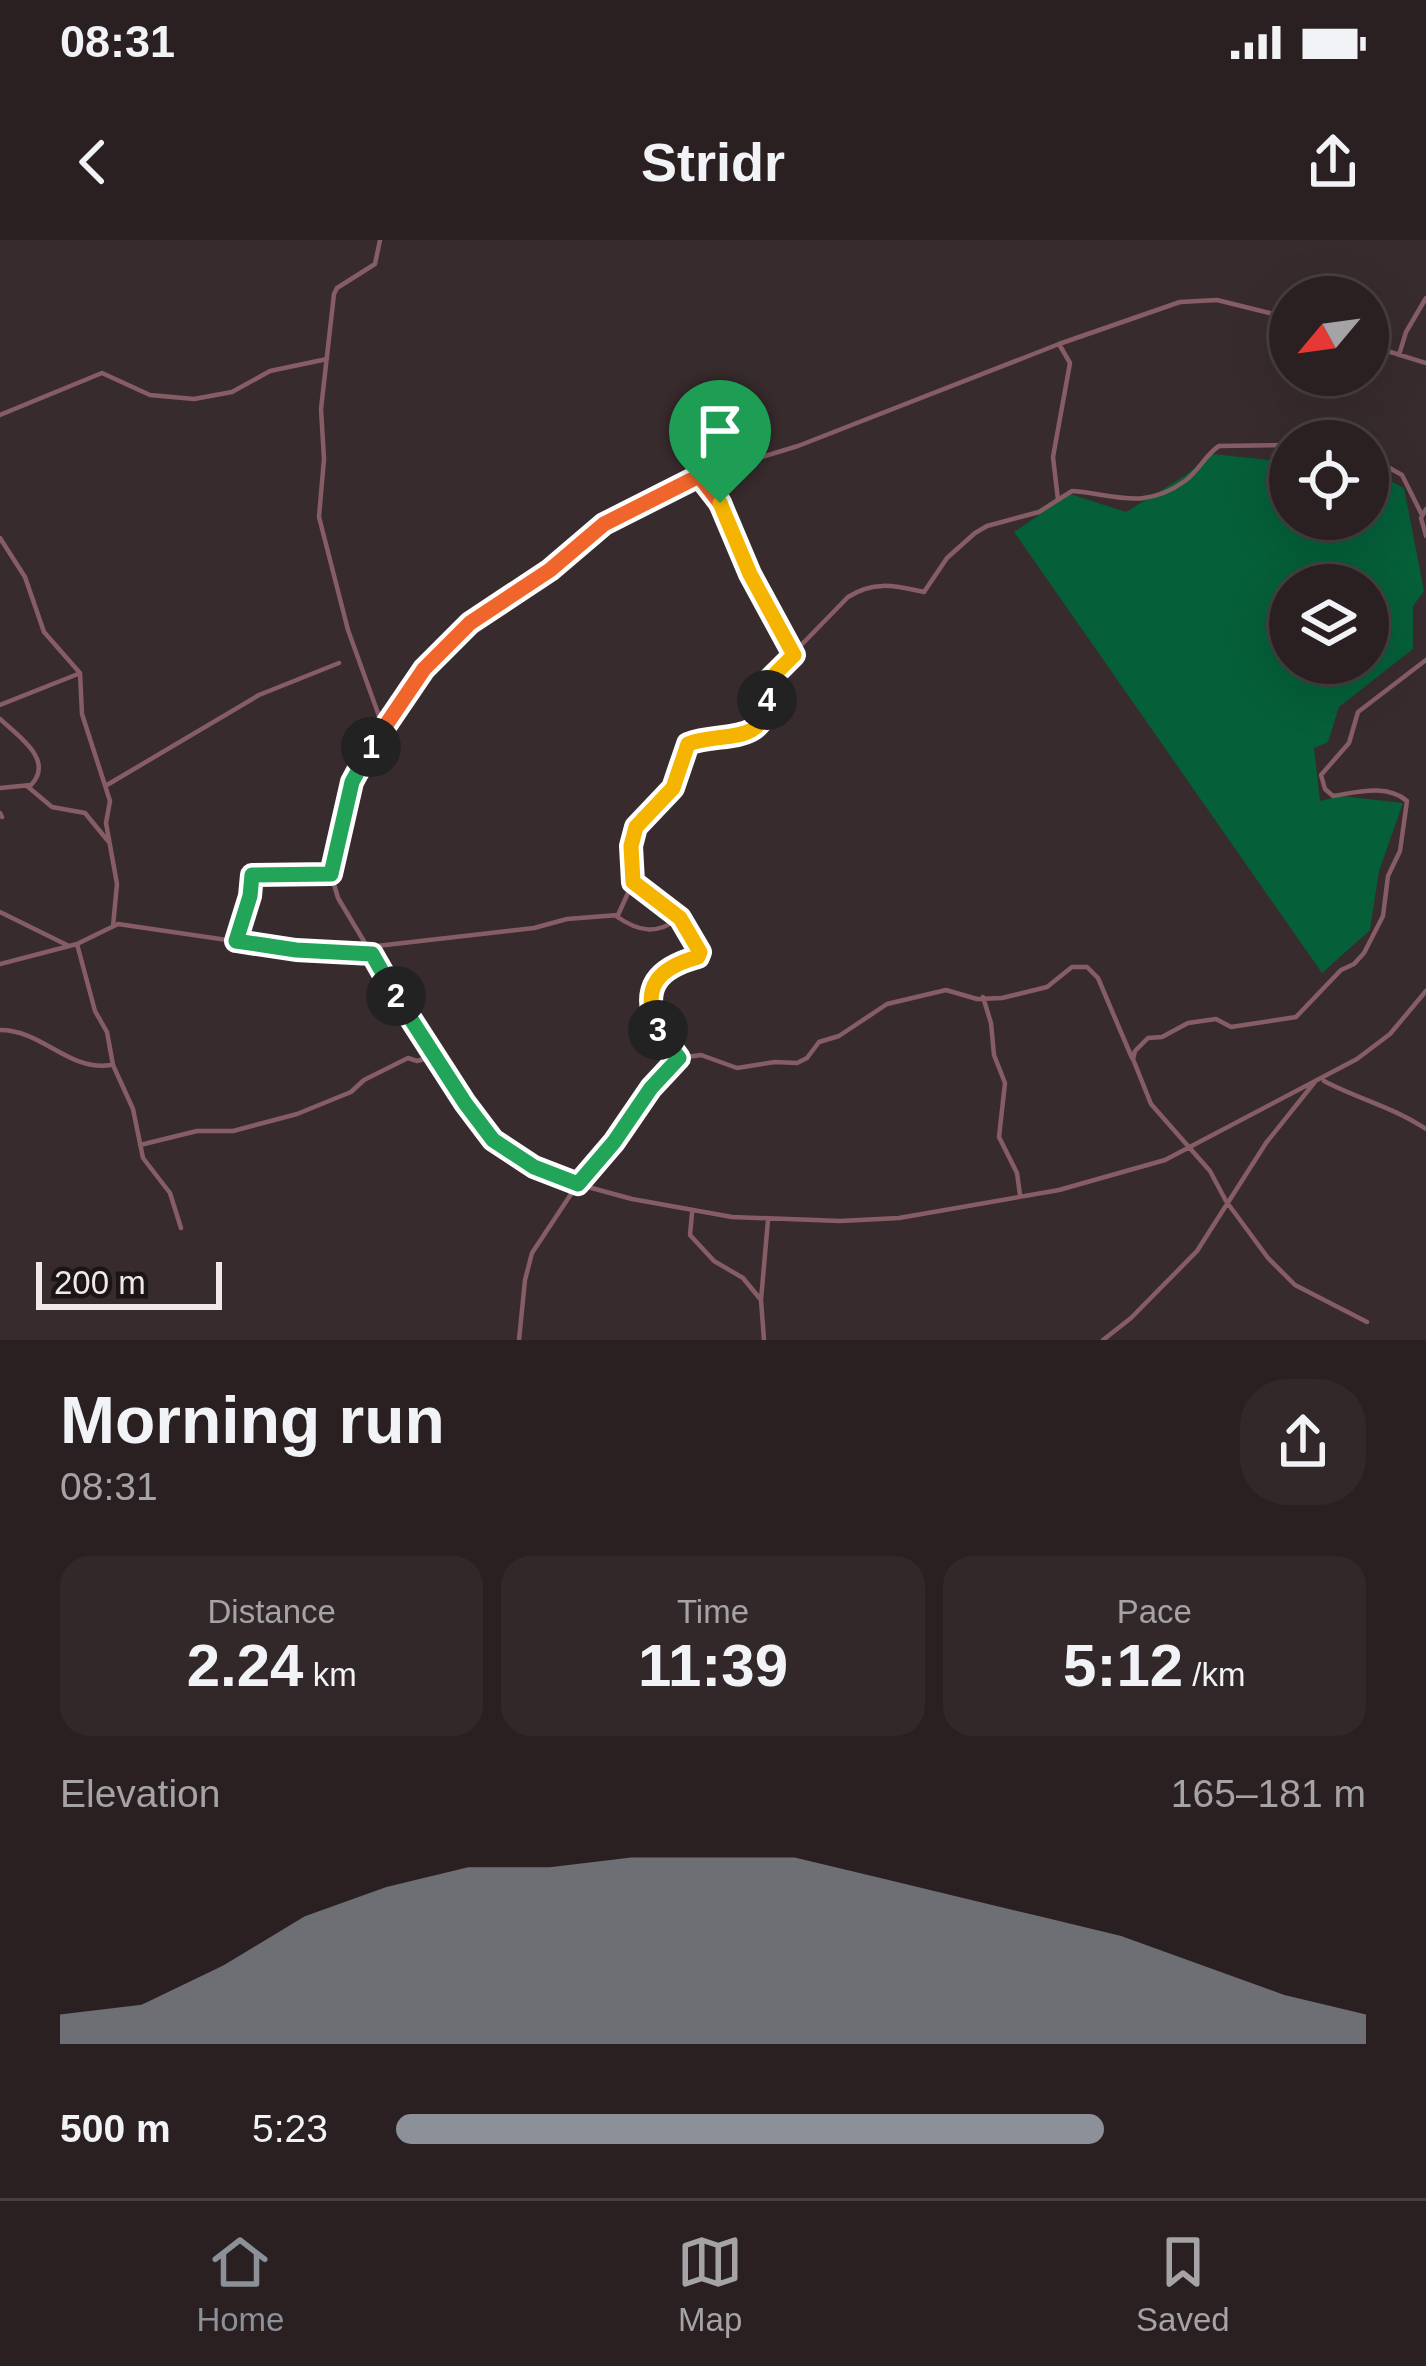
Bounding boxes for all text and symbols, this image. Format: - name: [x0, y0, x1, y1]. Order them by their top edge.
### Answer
- text: 08:31: [60, 16, 175, 67]
- icon: back: [60, 129, 126, 195]
- icon: share: [1300, 129, 1366, 195]
- text: Stridr: [641, 132, 785, 192]
- north arrow: [1269, 276, 1389, 396]
- map controls: [1269, 276, 1389, 684]
- pin: [669, 380, 771, 503]
- icon: arrive: [687, 398, 753, 464]
- button: locate: [1269, 420, 1389, 540]
- button: layers: [1269, 564, 1389, 684]
- pin: 4: [737, 670, 797, 730]
- text: 4: [758, 681, 776, 718]
- pin: 1: [341, 717, 401, 777]
- text: 1: [362, 728, 380, 765]
- pin: 2: [366, 966, 426, 1026]
- text: 2: [387, 977, 405, 1014]
- pin: 3: [628, 1000, 688, 1060]
- text: 3: [649, 1011, 667, 1048]
- scale bar: [36, 1256, 222, 1309]
- text: 200 m: [54, 1264, 146, 1301]
- button: share: [1240, 1379, 1366, 1505]
- text: Morning run: [60, 1383, 445, 1457]
- text: 08:31: [60, 1465, 158, 1508]
- text: Distance: [207, 1593, 336, 1630]
- text: Time: [677, 1593, 749, 1630]
- text: Pace: [1117, 1593, 1192, 1630]
- text: 2.24: [187, 1632, 303, 1699]
- text: 11:39: [638, 1632, 788, 1699]
- text: 5:12: [1063, 1632, 1183, 1699]
- text: km: [303, 1656, 357, 1693]
- text: /km: [1183, 1656, 1246, 1693]
- text: Elevation: [60, 1772, 220, 1815]
- text: 165–181 m: [1171, 1772, 1366, 1815]
- text: 500 m: [60, 2107, 171, 2150]
- text: 5:23: [252, 2107, 328, 2150]
- tab: Home: [196, 2229, 284, 2339]
- tab: Map: [677, 2229, 743, 2339]
- tab: Saved: [1136, 2229, 1230, 2339]

